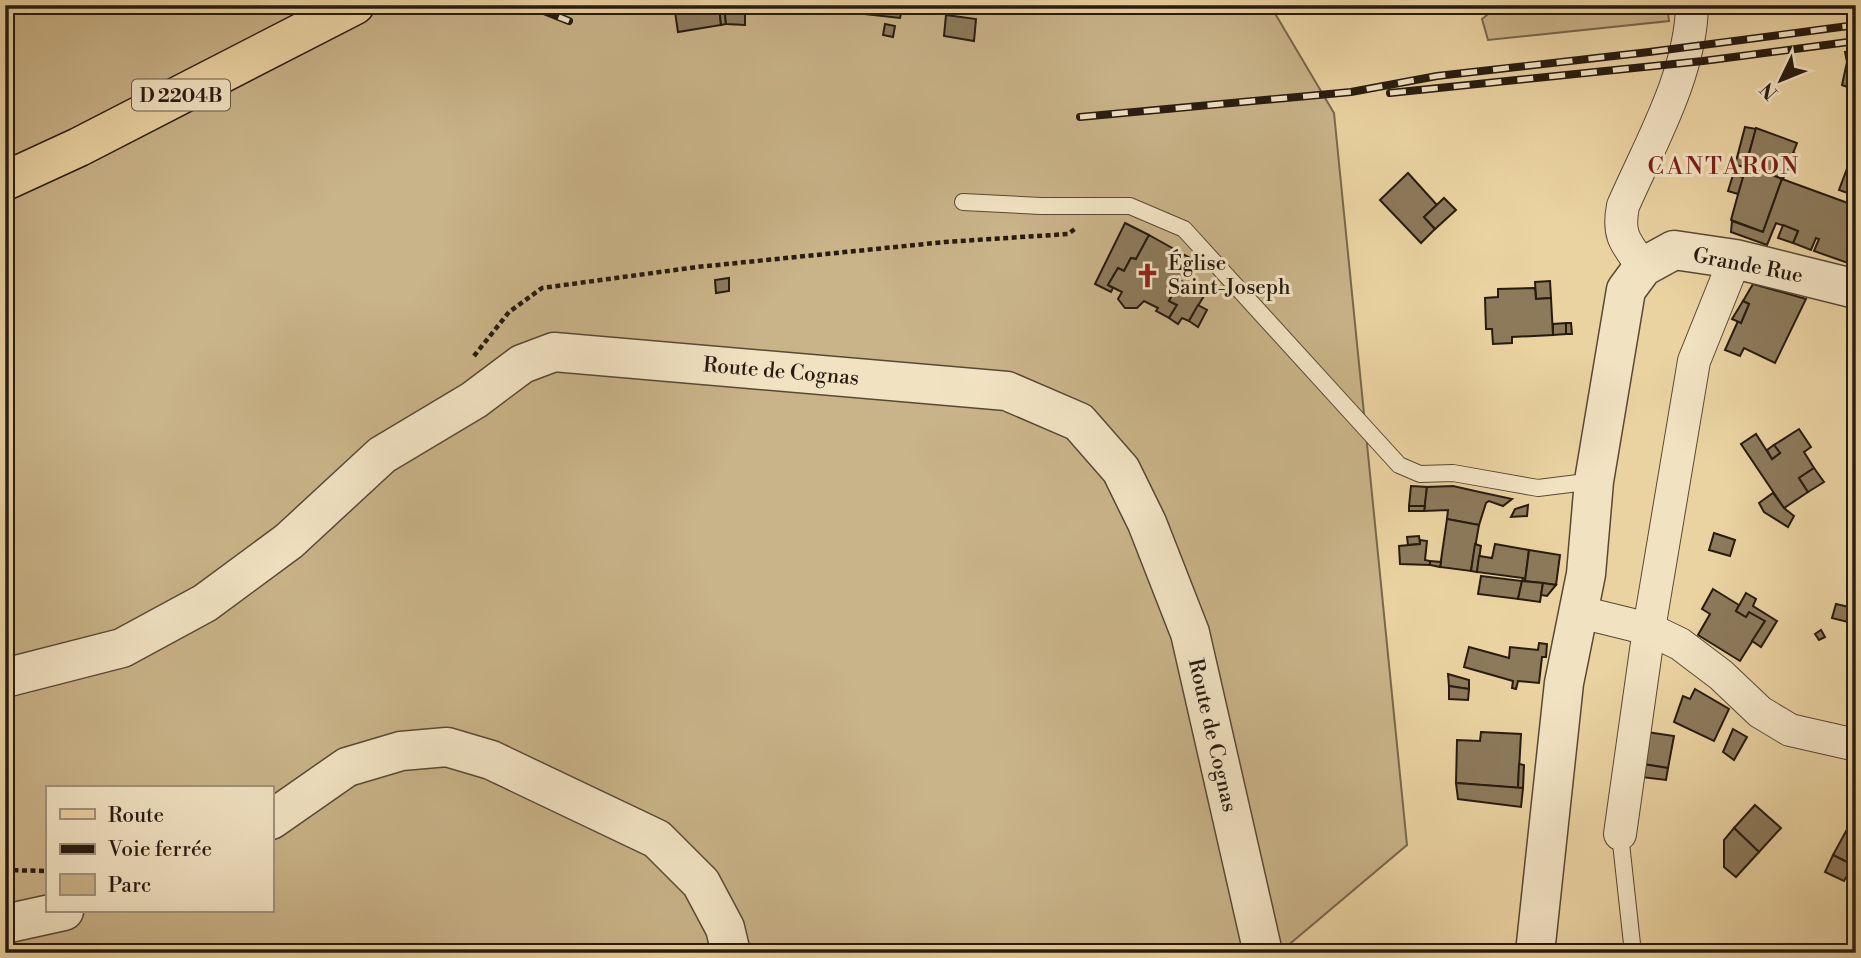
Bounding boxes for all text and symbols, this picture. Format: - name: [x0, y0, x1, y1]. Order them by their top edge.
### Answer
- north arrow: [1745, 46, 1815, 116]
- text: N: [1755, 77, 1783, 105]
- road number: D 2204B: [132, 80, 230, 110]
- district label: CANTARON: [1648, 152, 1800, 182]
- street label: Grande Rue: [1691, 243, 1805, 289]
- place label: Église Saint-Joseph: [1168, 249, 1291, 301]
- church icon: Église Saint-Joseph: [1134, 261, 1162, 289]
- street label: Route de Cognas: [702, 352, 860, 392]
- street label: Route de Cognas: [1182, 656, 1242, 814]
- legend: [46, 786, 273, 912]
- text: Route: [108, 803, 164, 829]
- text: Voie ferrée: [107, 837, 212, 863]
- text: Parc: [108, 873, 151, 899]

